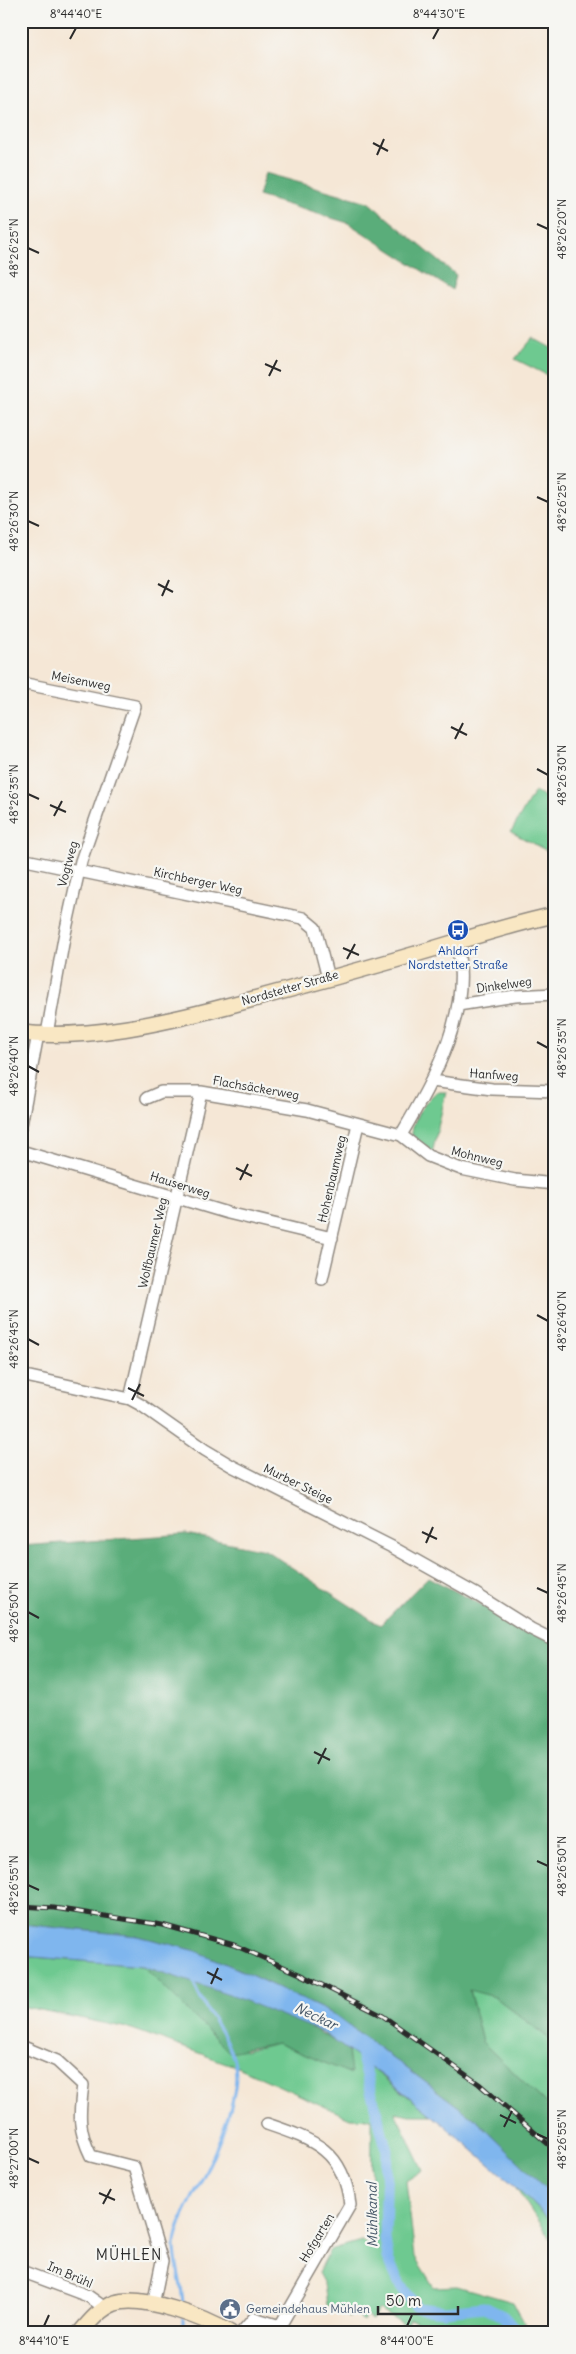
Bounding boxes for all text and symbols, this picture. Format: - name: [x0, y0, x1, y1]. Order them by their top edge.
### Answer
- text: 8°44'40"E: [50, 6, 102, 21]
- text: 8°44'30"E: [413, 6, 465, 21]
- text: 48°26'20"N: [554, 199, 569, 259]
- text: 48°26'25"N: [6, 218, 21, 278]
- text: 48°26'25"N: [554, 472, 569, 532]
- text: 48°26'30"N: [6, 491, 21, 551]
- street label: Meisenweg: [50, 667, 112, 694]
- text: 48°26'30"N: [554, 745, 569, 805]
- text: 48°26'35"N: [6, 764, 21, 824]
- street label: Vogtweg: [54, 839, 81, 889]
- street label: Kirchberger Weg: [152, 864, 244, 897]
- bus stop icon: Ahldorf Nordstetter Straße: [446, 918, 470, 942]
- place label: Ahldorf Nordstetter Straße: [408, 943, 508, 972]
- street label: Nordstetter Straße: [240, 967, 340, 1008]
- street label: Dinkelweg: [475, 973, 533, 996]
- text: 48°26'35"N: [554, 1018, 569, 1078]
- text: 48°26'40"N: [6, 1036, 21, 1096]
- street label: Hanfweg: [469, 1065, 519, 1084]
- street label: Flachsäckerweg: [212, 1073, 301, 1103]
- street label: Hohenbaumweg: [314, 1134, 349, 1224]
- street label: Mohnweg: [450, 1143, 505, 1170]
- street label: Hauserweg: [148, 1168, 212, 1201]
- street label: Wolfbaumer Weg: [135, 1196, 170, 1290]
- text: 48°26'40"N: [554, 1291, 569, 1351]
- text: 48°26'45"N: [6, 1309, 21, 1369]
- street label: Murber Steige: [261, 1460, 335, 1507]
- text: 48°26'45"N: [554, 1563, 569, 1623]
- text: 48°26'50"N: [6, 1582, 21, 1642]
- text: 48°26'50"N: [554, 1836, 569, 1896]
- text: 48°26'55"N: [6, 1855, 21, 1915]
- water label: Neckar: [292, 1998, 342, 2035]
- text: 48°26'55"N: [554, 2109, 569, 2169]
- text: 48°27'00"N: [6, 2128, 21, 2188]
- water label: Mühlkanal: [362, 2181, 382, 2248]
- street label: Hofgarten: [296, 2210, 337, 2265]
- district label: MÜHLEN: [96, 2245, 162, 2264]
- street label: Im Brühl: [45, 2258, 95, 2291]
- scale bar: [378, 2284, 458, 2316]
- text: 50 m: [386, 2291, 421, 2310]
- public building icon: Gemeindehaus Mühlen: [218, 2297, 242, 2321]
- place label: Gemeindehaus Mühlen: [246, 2301, 370, 2316]
- text: 8°44'10"E: [19, 2333, 69, 2348]
- text: 8°44'00"E: [380, 2333, 434, 2348]

